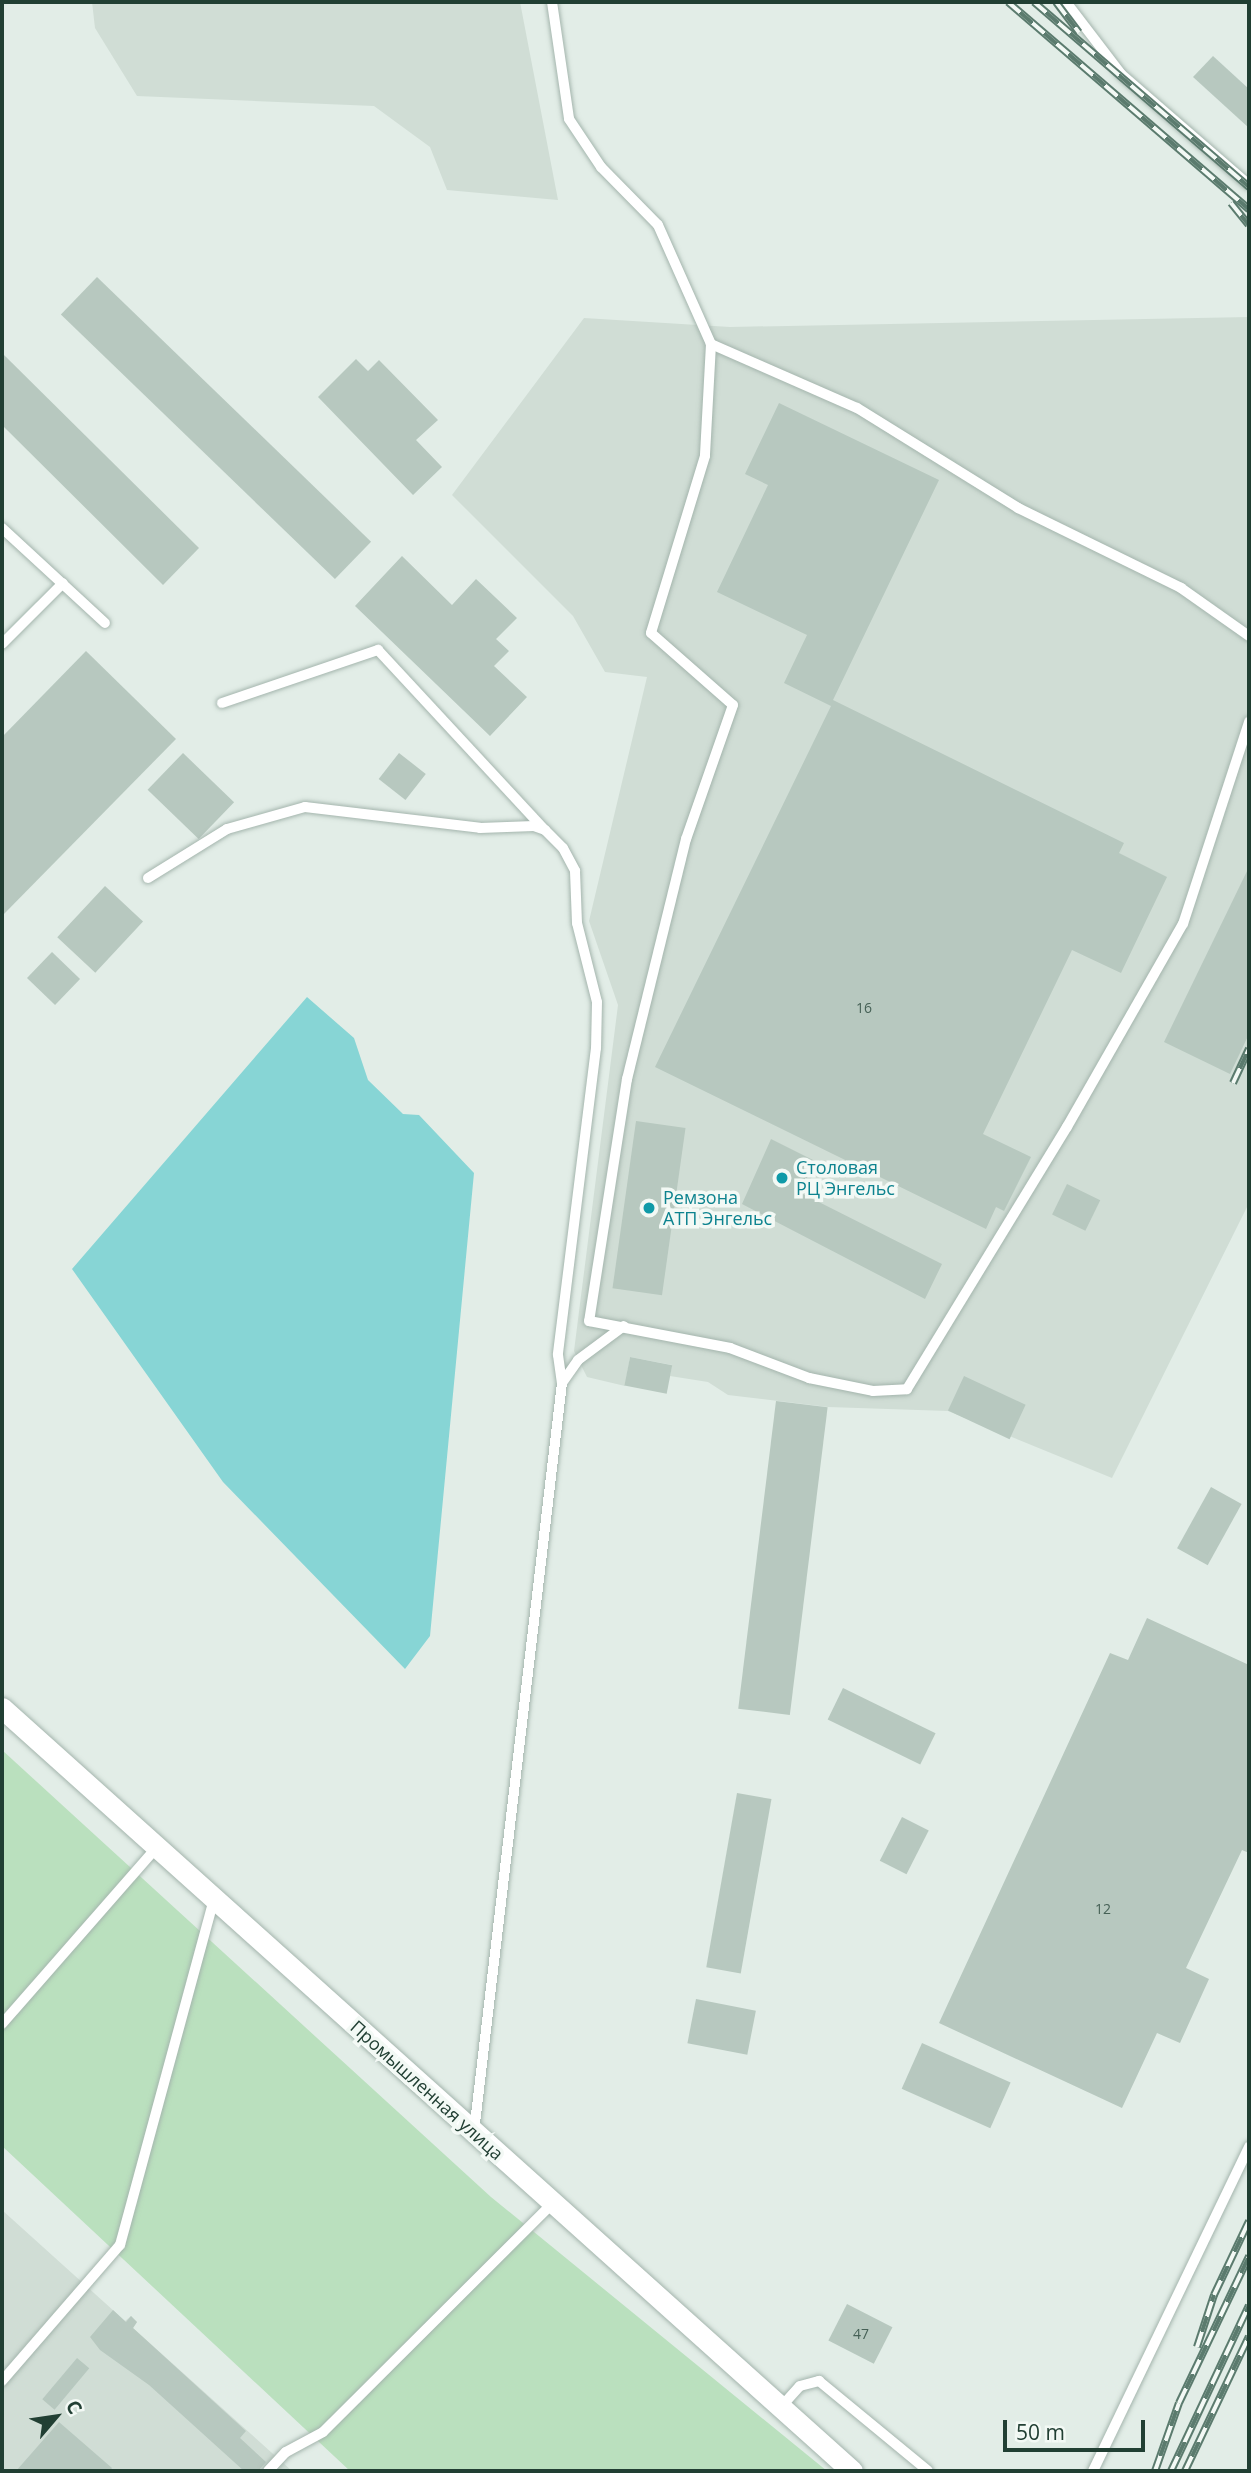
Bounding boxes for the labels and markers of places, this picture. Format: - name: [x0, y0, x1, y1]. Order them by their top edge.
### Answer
- place label: Столовая РЦ Энгельс: [796, 1157, 895, 1200]
- marker: Столовая РЦ Энгельс: [774, 1170, 790, 1186]
- place label: Ремзона АТП Энгельс: [663, 1187, 772, 1230]
- marker: Ремзона АТП Энгельс: [641, 1200, 657, 1216]

